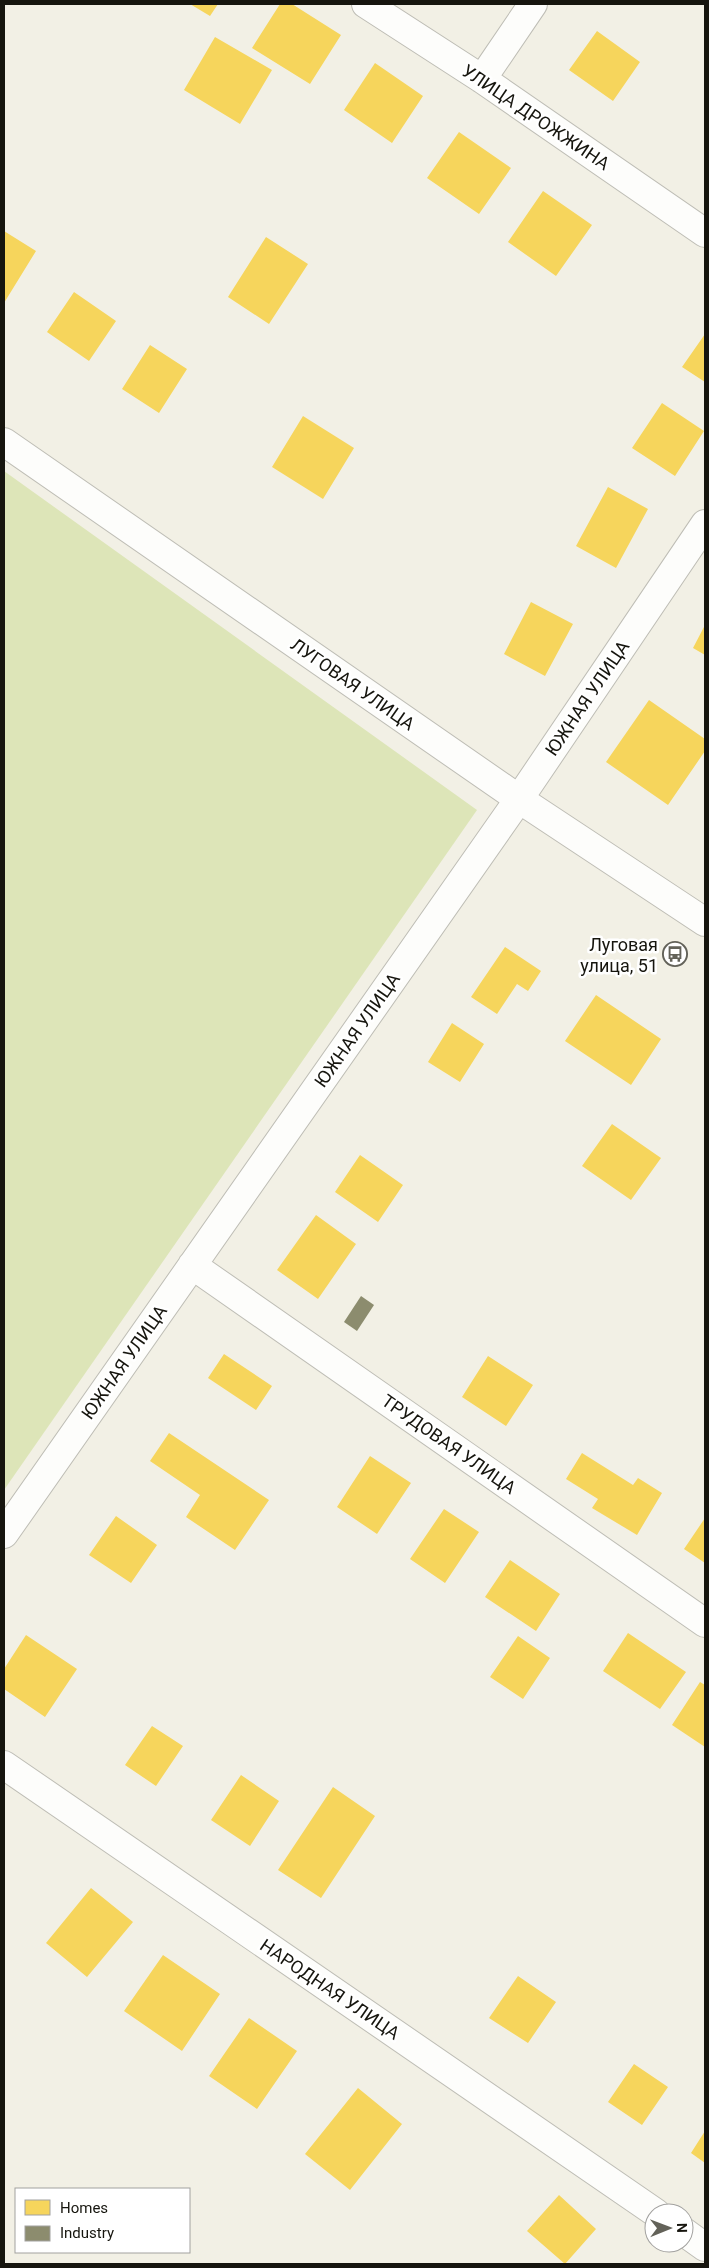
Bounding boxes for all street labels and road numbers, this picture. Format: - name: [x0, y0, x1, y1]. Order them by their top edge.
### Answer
- street label: УЛИЦА ДРОЖЖИНА: [458, 60, 614, 174]
- street label: ЛУГОВАЯ УЛИЦА: [287, 633, 419, 735]
- street label: ЮЖНАЯ УЛИЦА: [541, 636, 633, 760]
- street label: ЮЖНАЯ УЛИЦА: [310, 969, 404, 1091]
- street label: ЮЖНАЯ УЛИЦА: [77, 1301, 171, 1423]
- street label: ТРУДОВАЯ УЛИЦА: [378, 1390, 520, 1498]
- street label: НАРОДНАЯ УЛИЦА: [256, 1934, 404, 2044]

